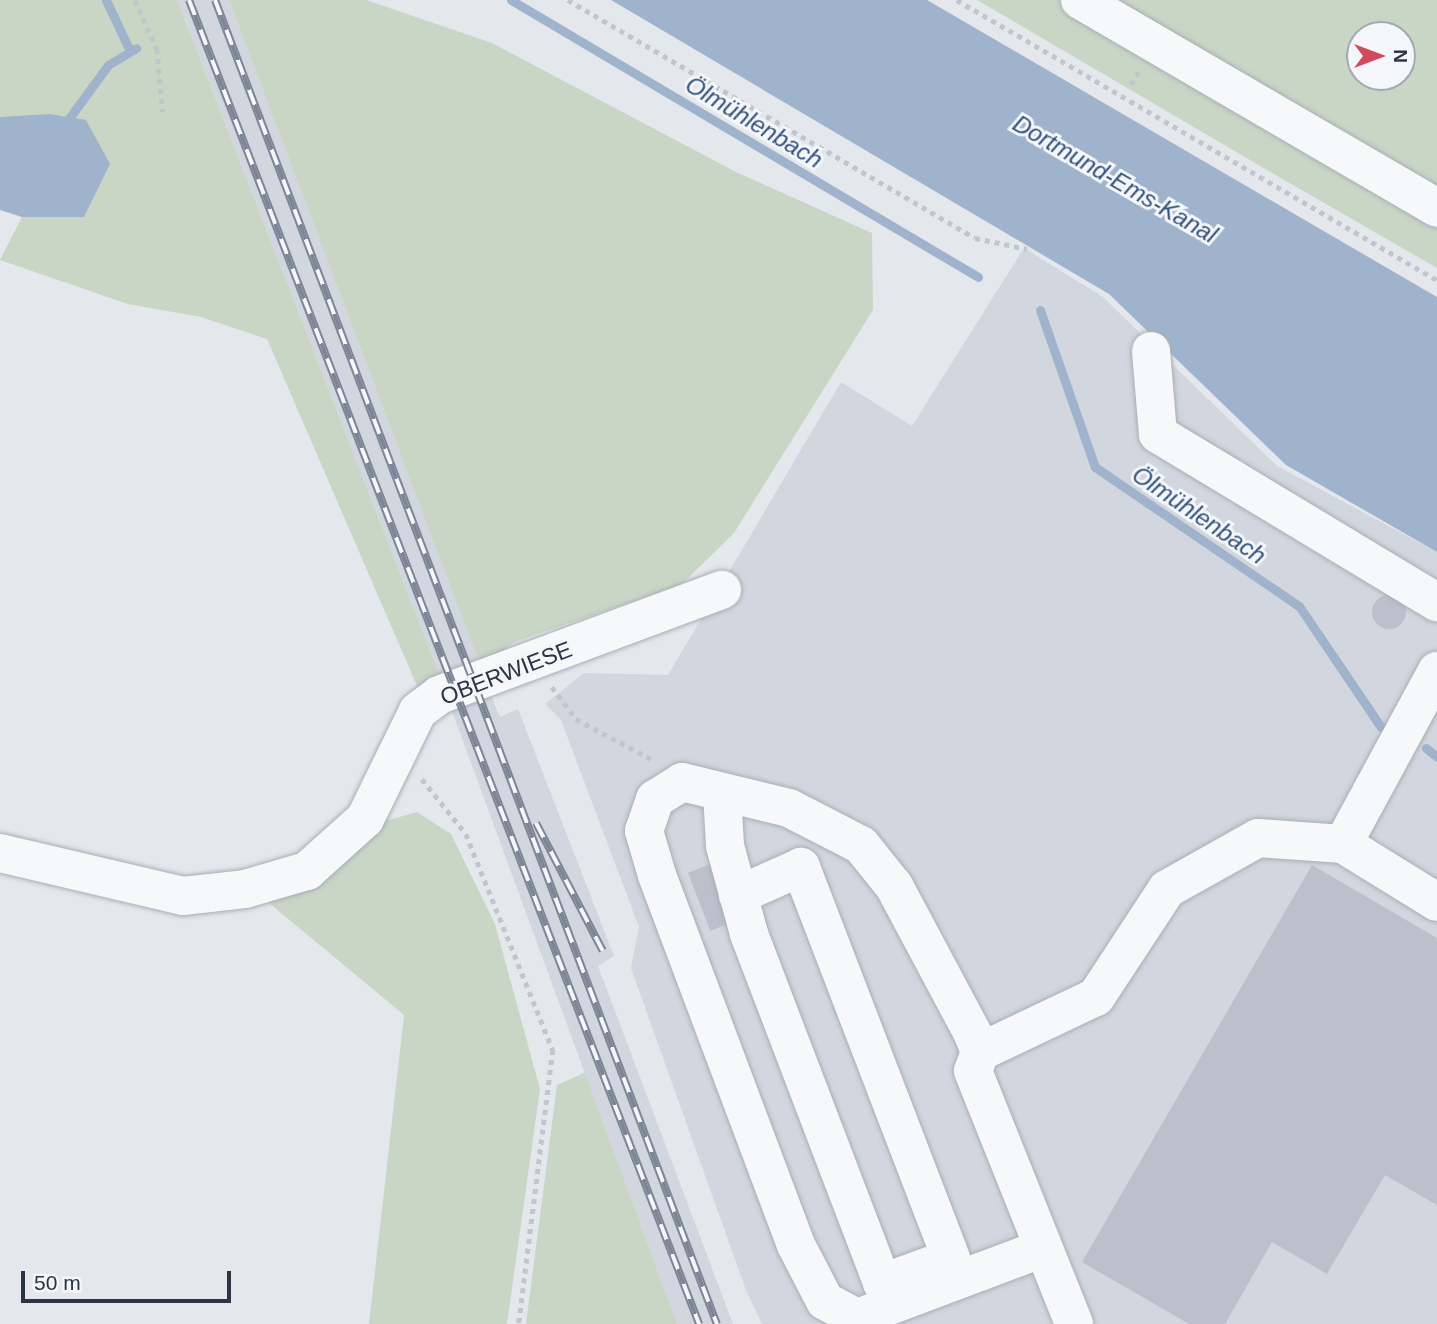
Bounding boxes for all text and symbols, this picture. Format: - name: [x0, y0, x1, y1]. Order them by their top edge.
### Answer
- north arrow: [1346, 21, 1416, 91]
- text: N: [1390, 49, 1411, 63]
- water label: Ölmühlenbach: [680, 70, 828, 174]
- water label: Dortmund-Ems-Kanal: [1008, 109, 1222, 249]
- water label: Ölmühlenbach: [1127, 460, 1271, 570]
- street label: OBERWIESE: [436, 635, 576, 711]
- scale bar: [24, 1258, 234, 1302]
- text: 50 m: [34, 1271, 81, 1294]

